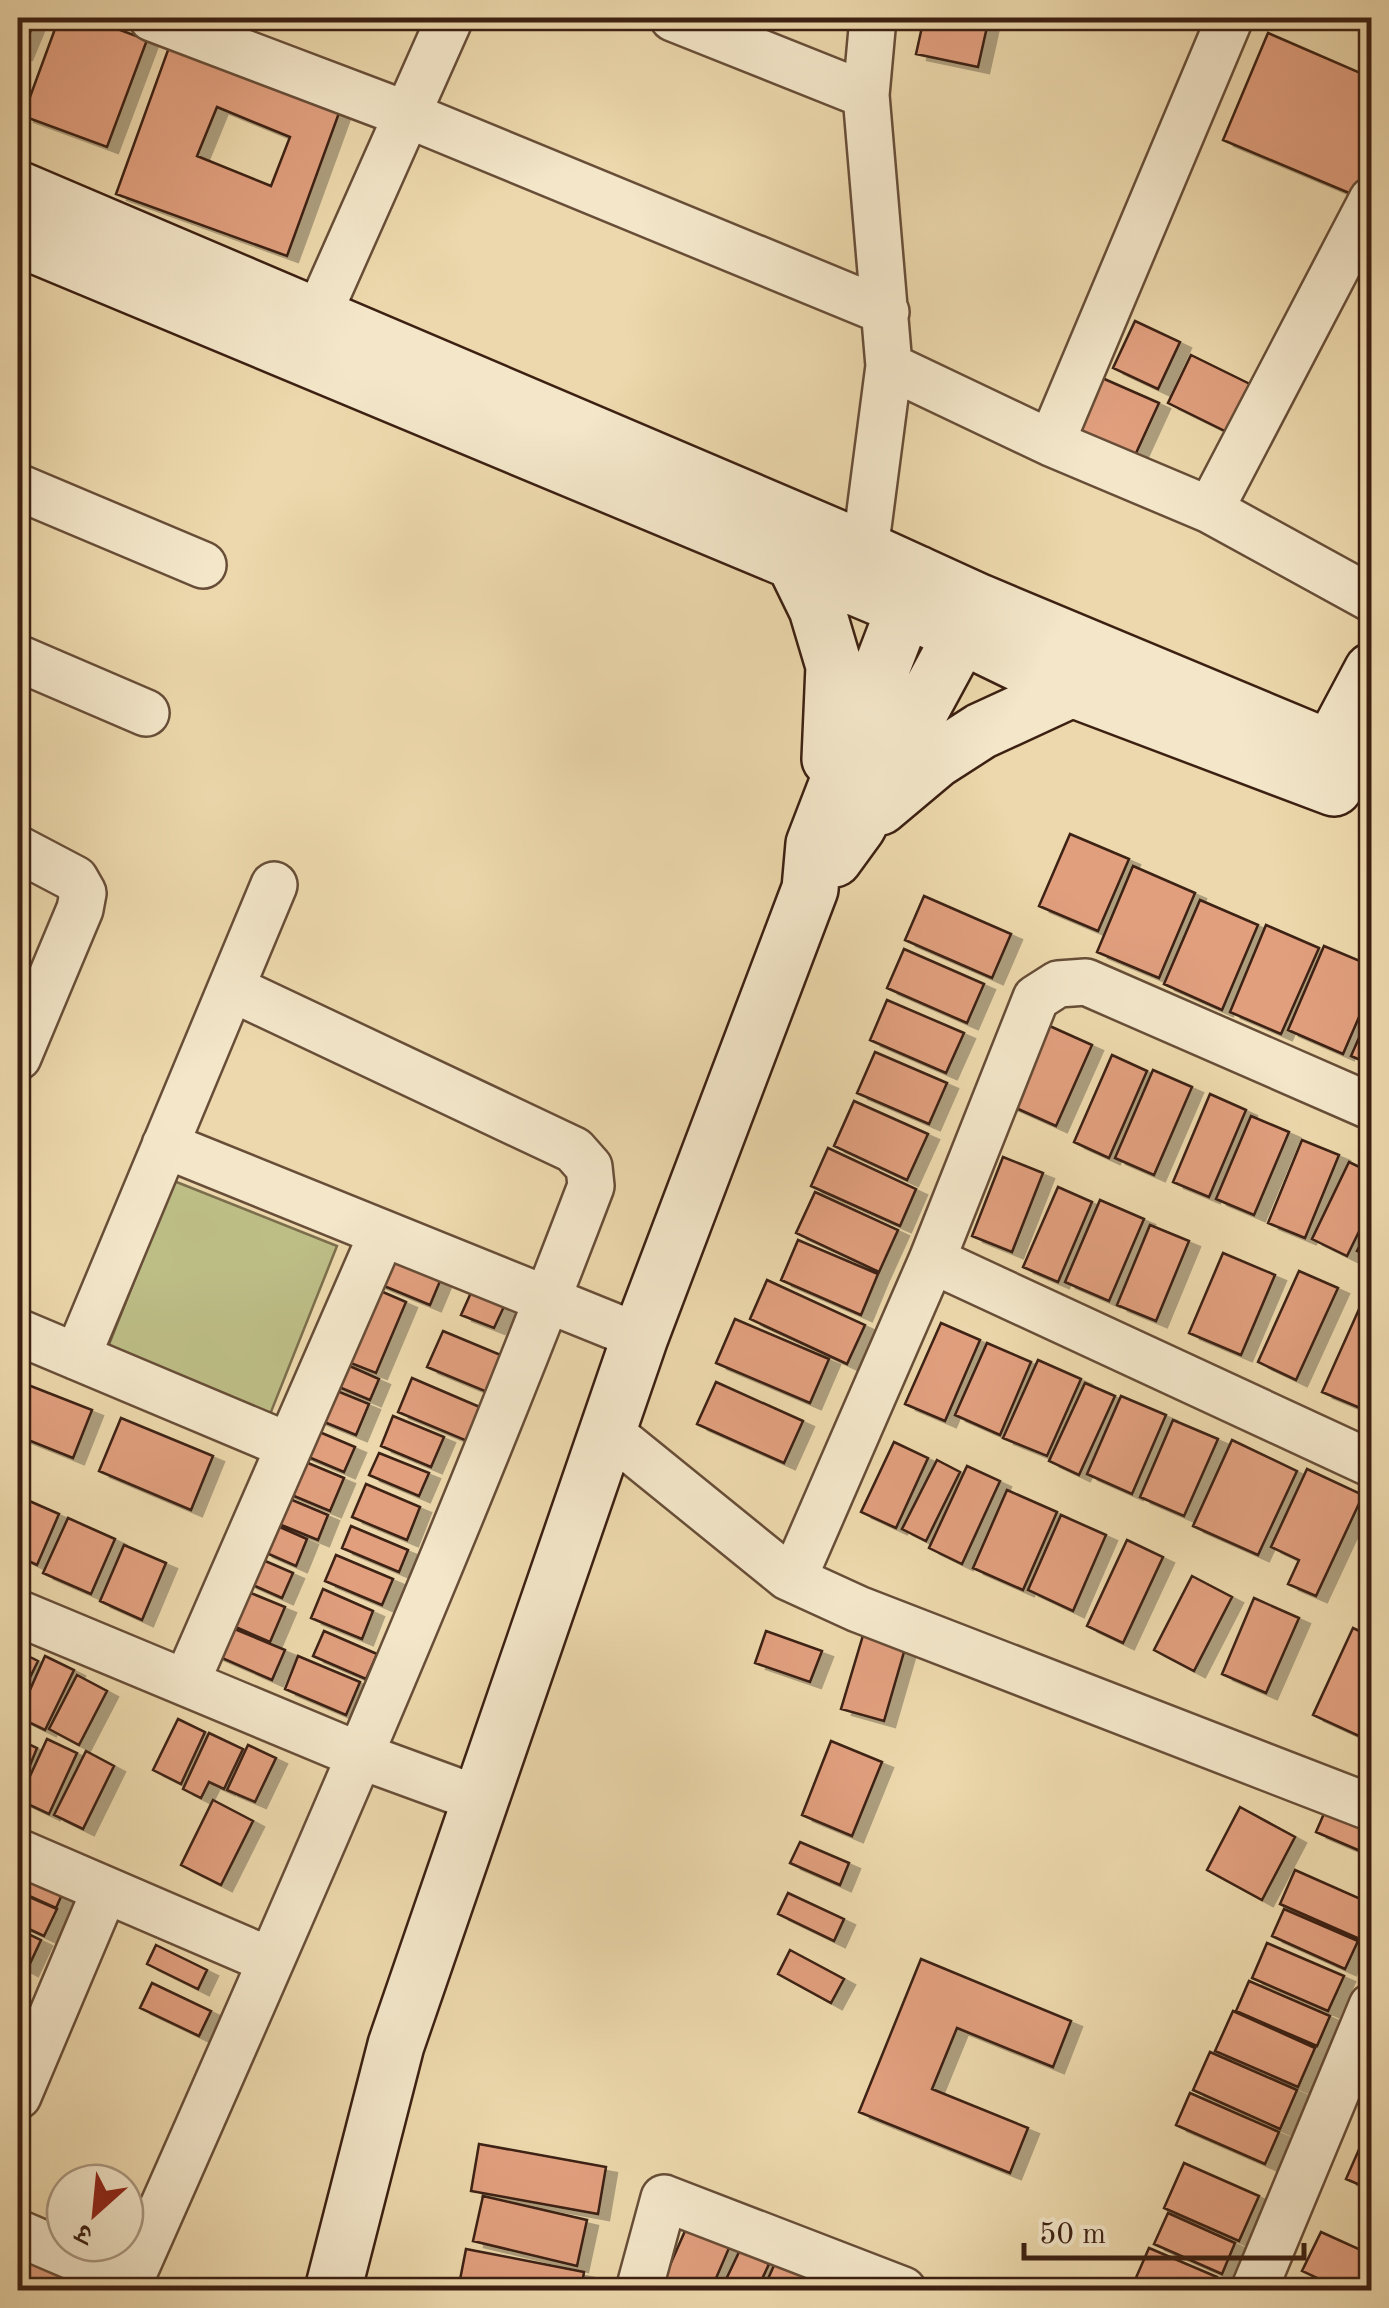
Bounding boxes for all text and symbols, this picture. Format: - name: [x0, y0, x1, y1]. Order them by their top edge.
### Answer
- north arrow: [45, 2163, 145, 2263]
- scale bar: [1024, 2198, 1304, 2260]
- text: उ: [71, 2216, 100, 2249]
- text: 50 m: [1039, 2220, 1106, 2250]

